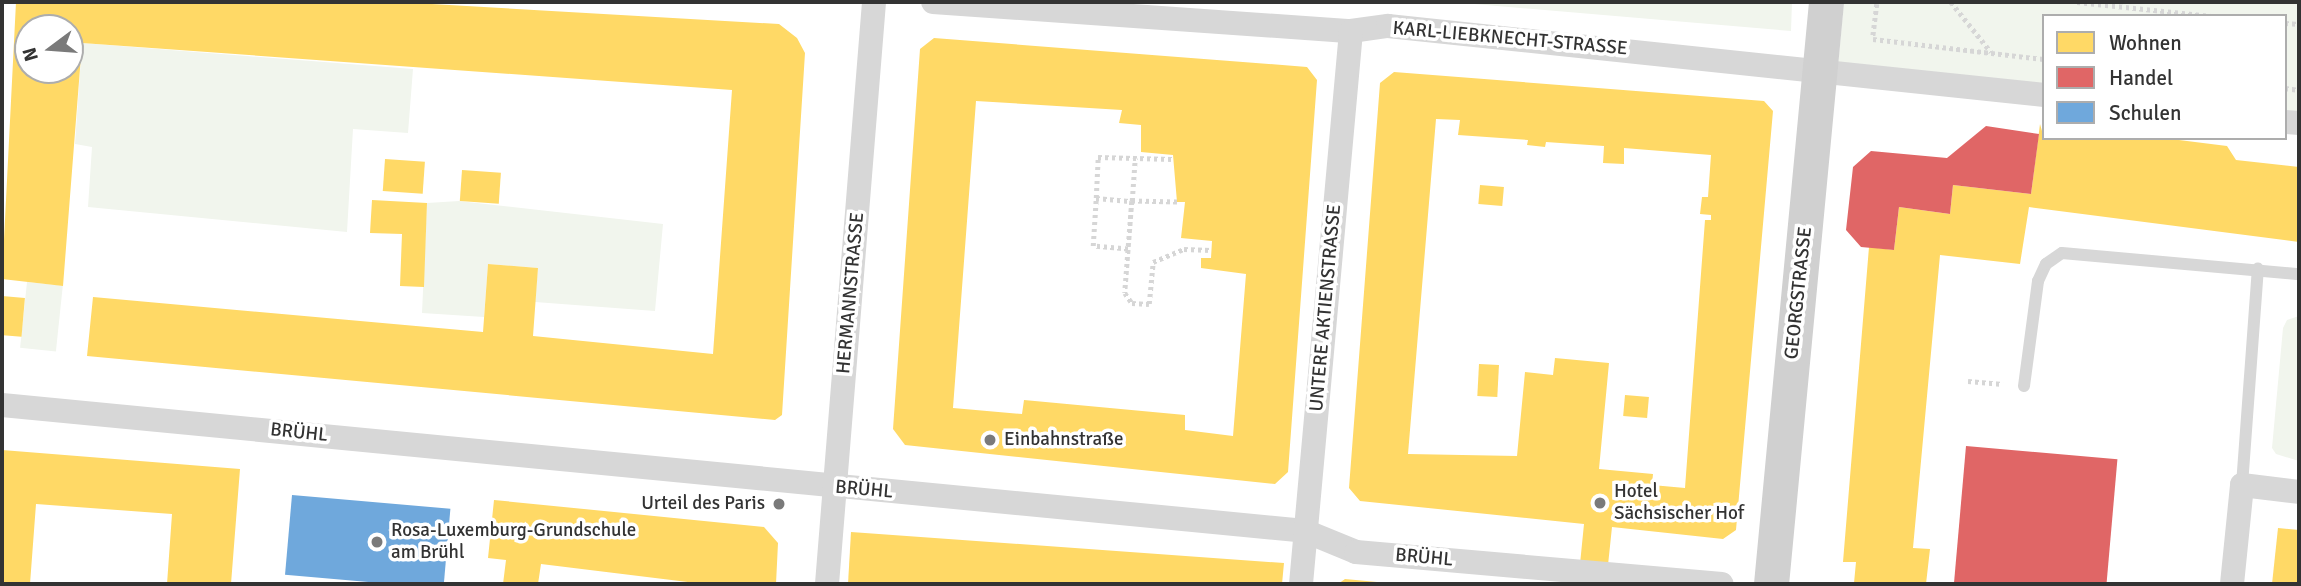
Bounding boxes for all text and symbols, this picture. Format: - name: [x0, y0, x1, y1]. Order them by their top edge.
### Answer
- north arrow: [14, 14, 84, 84]
- legend: [2042, 14, 2287, 140]
- street label: KARL-LIEBKNECHT-STRASSE: [1392, 17, 1628, 61]
- text: Wohnen: [2109, 30, 2182, 56]
- text: N: [17, 45, 44, 64]
- text: Handel: [2109, 65, 2173, 91]
- text: Schulen: [2109, 100, 2181, 126]
- street label: UNTERE AKTIENSTRASSE: [1306, 203, 1346, 413]
- street label: HERMANNSTRASSE: [833, 211, 869, 375]
- street label: GEORGSTRASSE: [1781, 226, 1817, 360]
- street label: BRÜHL: [269, 419, 329, 447]
- place label: Einbahnstraße: [1004, 429, 1124, 451]
- marker: Einbahnstraße: [982, 432, 998, 448]
- street label: BRÜHL: [834, 476, 894, 504]
- place label: Hotel Sächsischer Hof: [1614, 481, 1744, 525]
- place label: Urteil des Paris: [641, 493, 765, 515]
- marker: Hotel Sächsischer Hof: [1592, 495, 1608, 511]
- marker: Urteil des Paris: [771, 496, 787, 512]
- place label: Rosa-Luxemburg-Grundschule am Brühl: [391, 520, 636, 564]
- marker: Rosa-Luxemburg-Grundschule am Brühl: [369, 534, 385, 550]
- street label: BRÜHL: [1394, 544, 1454, 572]

